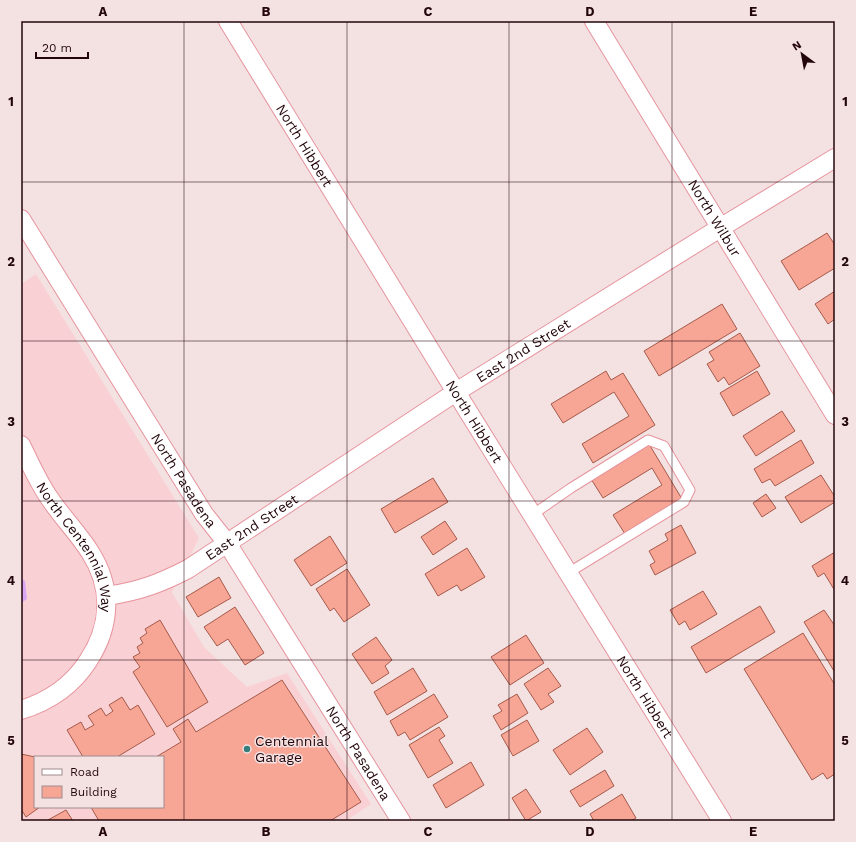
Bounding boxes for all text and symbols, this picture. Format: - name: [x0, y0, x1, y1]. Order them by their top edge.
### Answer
- text: A: [99, 4, 108, 19]
- text: B: [262, 4, 271, 19]
- text: C: [424, 4, 433, 19]
- text: D: [585, 4, 595, 19]
- text: E: [749, 4, 757, 19]
- scale bar: [36, 34, 88, 60]
- north arrow: [782, 34, 822, 74]
- text: N: [790, 38, 804, 54]
- text: 20 m: [42, 41, 72, 55]
- text: 1: [8, 94, 14, 109]
- text: 1: [842, 94, 848, 109]
- street label: North Hibbert: [273, 101, 336, 190]
- street label: North Wilbur: [685, 177, 744, 260]
- text: 2: [7, 254, 15, 269]
- text: 2: [841, 254, 849, 269]
- street label: East 2nd Street: [473, 315, 573, 385]
- street label: North Hibbert: [443, 377, 506, 466]
- text: 3: [7, 414, 15, 429]
- text: 3: [841, 414, 849, 429]
- street label: North Pasadena: [148, 430, 220, 531]
- street label: North Centennial Way: [33, 479, 114, 613]
- street label: East 2nd Street: [202, 491, 301, 563]
- text: 4: [7, 573, 16, 588]
- text: 4: [841, 573, 850, 588]
- street label: North Hibbert: [613, 653, 677, 741]
- street label: North Pasadena: [323, 703, 394, 803]
- text: 5: [7, 733, 15, 748]
- place label: Centennial Garage: [255, 733, 329, 765]
- text: 5: [841, 733, 849, 748]
- marker: Centennial Garage: [242, 744, 252, 754]
- legend: [34, 756, 164, 808]
- text: Road: [70, 765, 99, 779]
- text: Building: [70, 785, 117, 799]
- text: A: [99, 824, 108, 839]
- text: B: [262, 824, 271, 839]
- text: C: [424, 824, 433, 839]
- text: D: [585, 824, 595, 839]
- text: E: [749, 824, 757, 839]

